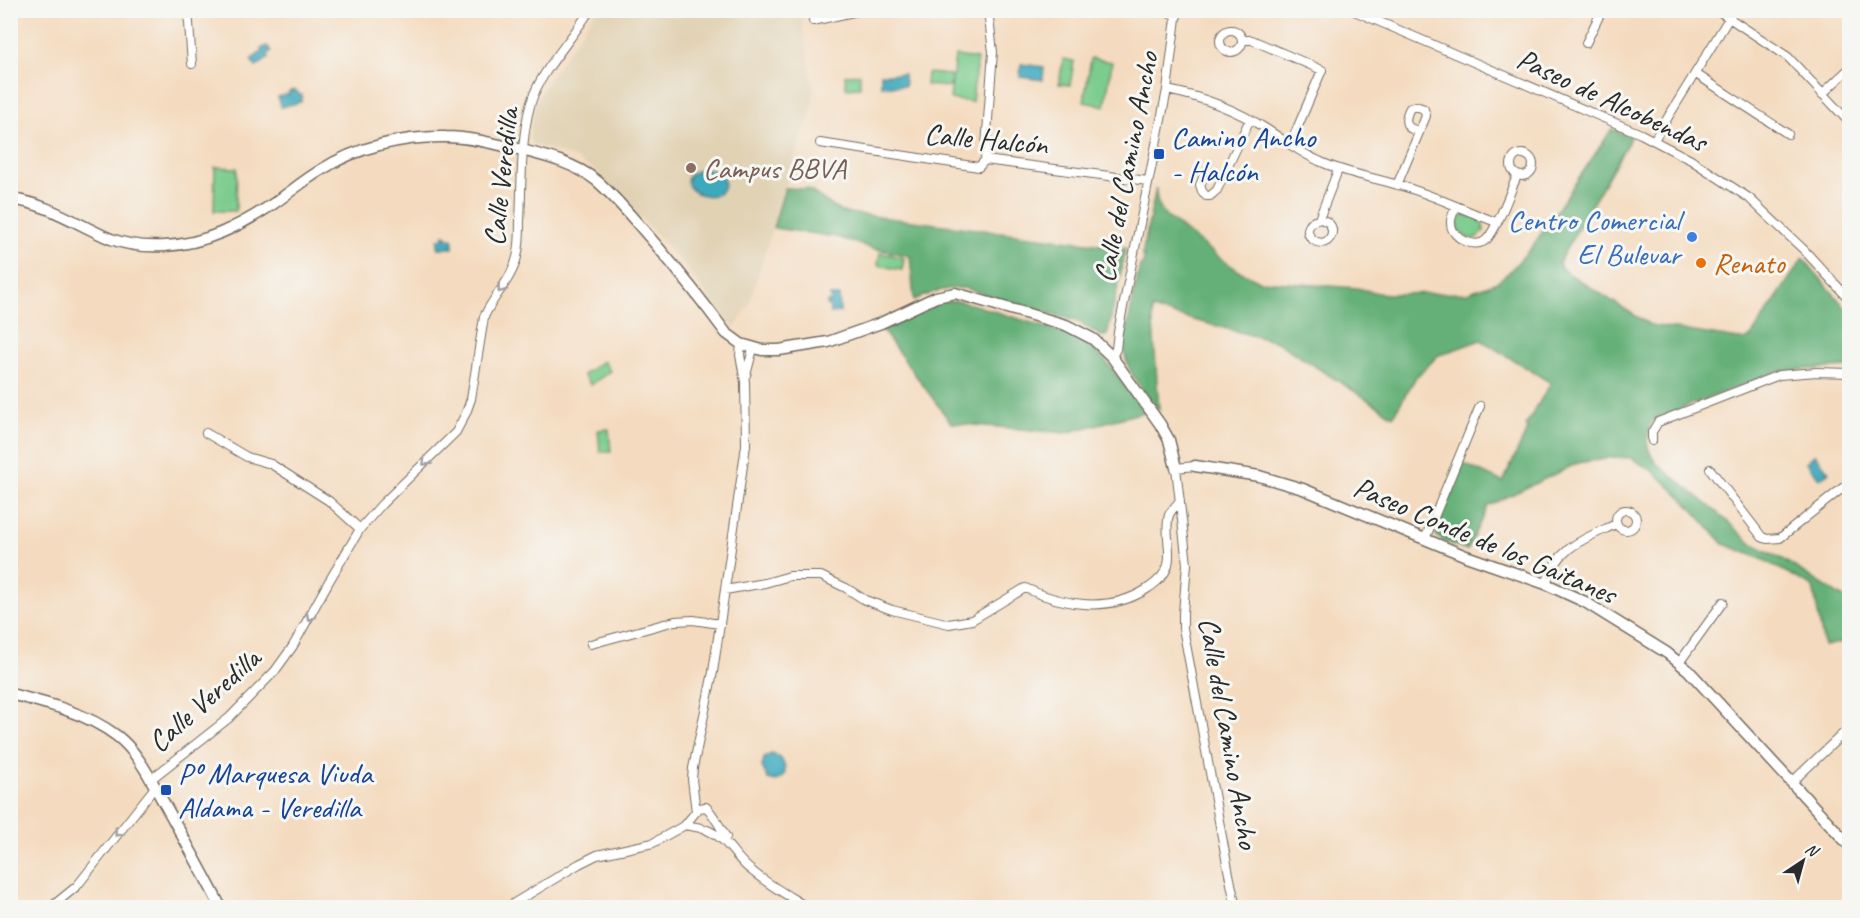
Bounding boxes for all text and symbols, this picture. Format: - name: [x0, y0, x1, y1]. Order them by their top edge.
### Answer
- street label: Paseo de Alcobendas: [1511, 39, 1716, 162]
- street label: Calle del Camino Ancho: [1085, 47, 1167, 285]
- street label: Calle Veredilla: [475, 104, 527, 248]
- street label: Calle Halcón: [923, 115, 1051, 163]
- place label: Camino Ancho - Halcón: [1171, 118, 1317, 190]
- marker: Camino Ancho - Halcón: [1152, 147, 1166, 161]
- place label: Campus BBVA: [703, 149, 848, 187]
- marker: Campus BBVA: [684, 161, 698, 175]
- place label: Centro Comercial El Bulevar: [1508, 201, 1685, 273]
- marker: Centro Comercial El Bulevar: [1685, 230, 1699, 244]
- place label: Renato: [1713, 244, 1786, 282]
- marker: Renato: [1694, 256, 1708, 270]
- one-way arrow: [497, 282, 508, 293]
- one-way arrow: [422, 455, 432, 466]
- street label: Paseo Conde de los Gaitanes: [1348, 467, 1625, 614]
- one-way arrow: [306, 610, 317, 621]
- street label: Calle del Camino Ancho: [1190, 615, 1268, 853]
- street label: Calle Veredilla: [140, 638, 270, 760]
- place label: Pº Marquesa Viuda Aldama - Veredilla: [178, 754, 374, 826]
- marker: Pº Marquesa Viuda Aldama - Veredilla: [159, 783, 173, 797]
- one-way arrow: [115, 826, 126, 837]
- north arrow: [1773, 831, 1833, 891]
- text: N: [1801, 839, 1824, 862]

